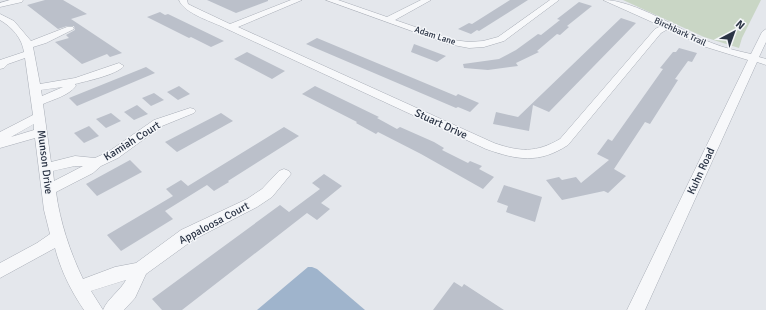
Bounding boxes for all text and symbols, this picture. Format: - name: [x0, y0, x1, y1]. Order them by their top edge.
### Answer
- north arrow: [714, 12, 754, 52]
- street label: Birchbark Trail: [652, 15, 708, 49]
- text: N: [733, 17, 747, 32]
- street label: Adam Lane: [413, 24, 457, 48]
- street label: Stuart Drive: [413, 106, 469, 142]
- street label: Kamiah Court: [101, 118, 163, 164]
- street label: Munson Drive: [35, 129, 55, 195]
- street label: Kuhn Road: [684, 145, 718, 197]
- street label: Appaloosa Court: [177, 199, 252, 247]

